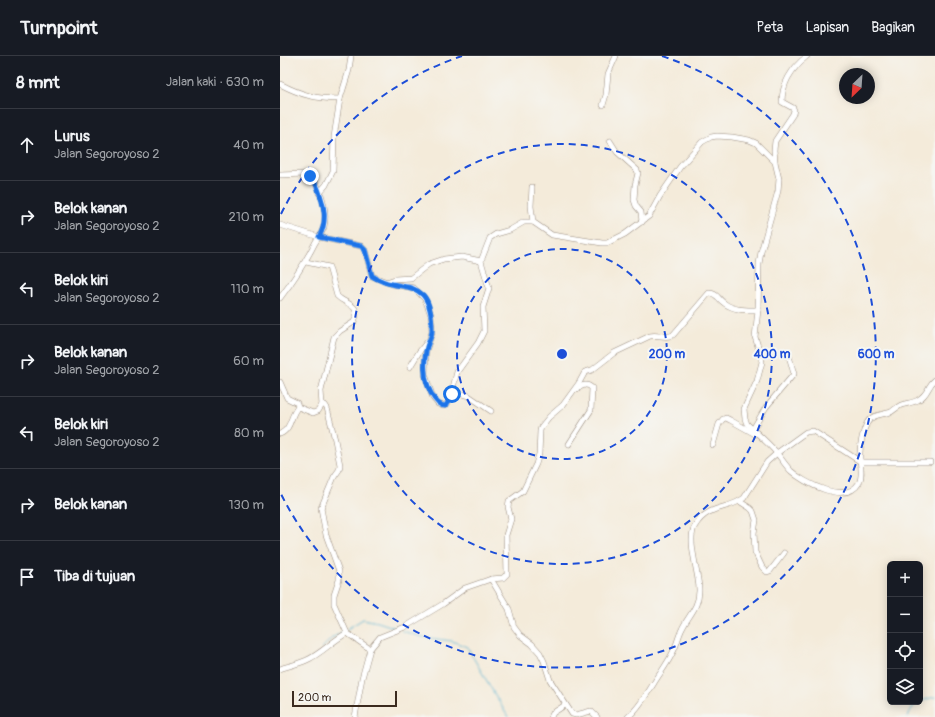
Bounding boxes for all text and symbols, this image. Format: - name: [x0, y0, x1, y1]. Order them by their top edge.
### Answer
- text: Turnpoint: [20, 16, 98, 40]
- text: Peta: [757, 19, 783, 36]
- text: Lapisan: [805, 19, 849, 36]
- text: Bagikan: [871, 19, 915, 36]
- north arrow: [839, 68, 875, 104]
- text: 8 mnt: [16, 72, 60, 93]
- text: Jalan kaki · 630 m: [166, 74, 264, 90]
- text: Lurus: [54, 127, 90, 146]
- icon: ahead: [16, 134, 38, 156]
- text: 40 m: [233, 137, 264, 153]
- text: Jalan Segoroyoso 2: [54, 146, 159, 162]
- route end: [301, 167, 319, 185]
- text: Belok kanan: [54, 199, 127, 218]
- icon: right: [16, 206, 38, 228]
- text: 210 m: [228, 209, 264, 225]
- text: Jalan Segoroyoso 2: [54, 218, 159, 234]
- text: Belok kiri: [54, 271, 108, 290]
- icon: left: [16, 278, 38, 300]
- text: 110 m: [231, 281, 264, 297]
- text: Jalan Segoroyoso 2: [54, 290, 159, 306]
- text: Belok kanan: [54, 343, 127, 362]
- centre of rings: [555, 347, 569, 361]
- text: 200 m: [649, 347, 686, 362]
- text: 400 m: [753, 347, 791, 362]
- text: 600 m: [858, 347, 895, 362]
- icon: right: [16, 350, 38, 372]
- text: 60 m: [233, 353, 264, 369]
- text: Jalan Segoroyoso 2: [54, 362, 159, 378]
- route start: [443, 385, 461, 403]
- text: Belok kiri: [54, 415, 108, 434]
- icon: left: [16, 422, 38, 444]
- text: 80 m: [234, 425, 264, 441]
- text: Jalan Segoroyoso 2: [54, 434, 159, 450]
- icon: right: [16, 494, 38, 516]
- text: Belok kanan: [54, 495, 127, 514]
- text: 130 m: [228, 497, 264, 513]
- map controls: [887, 561, 923, 705]
- button: +: [887, 561, 923, 597]
- icon: arrive: [16, 566, 38, 588]
- text: Tiba di tujuan: [54, 567, 135, 586]
- button: −: [887, 597, 923, 633]
- button: locate: [887, 633, 923, 669]
- button: layers: [887, 669, 923, 705]
- scale bar: [292, 689, 397, 708]
- text: 200 m: [298, 691, 331, 704]

